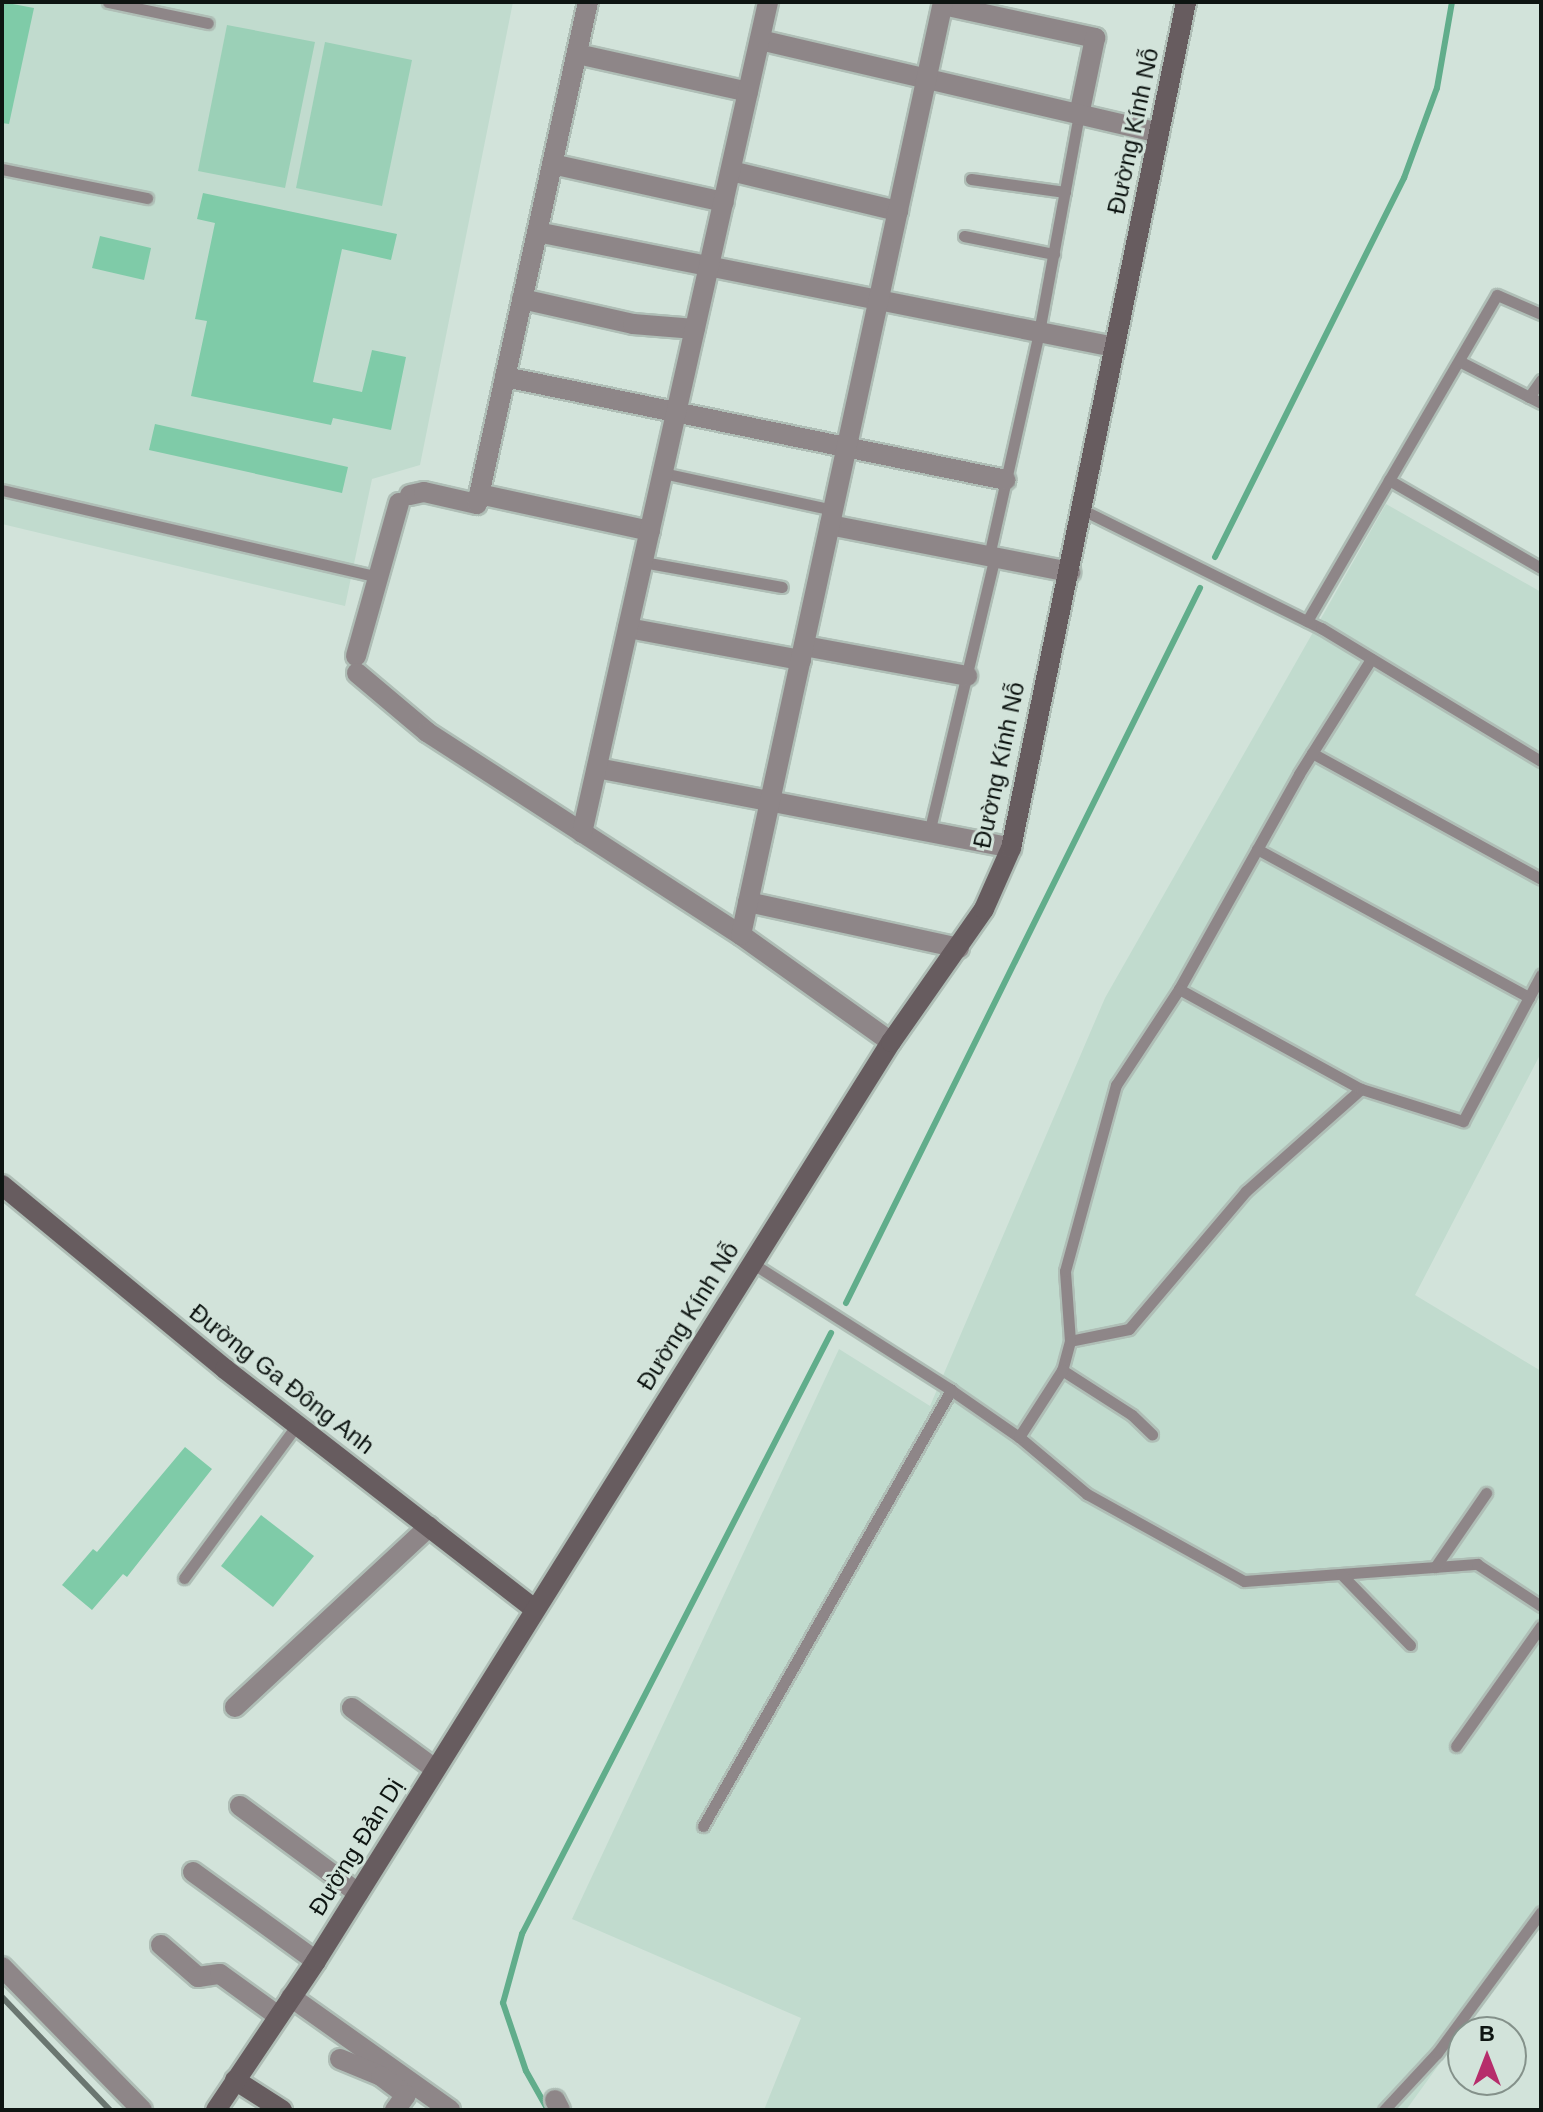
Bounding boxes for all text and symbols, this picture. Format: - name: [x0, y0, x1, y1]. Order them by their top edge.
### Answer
- street label: Đường Kính Nỗ: [1101, 45, 1165, 217]
- street label: Đường Kính Nỗ: [967, 679, 1031, 851]
- street label: Đường Kính Nỗ: [631, 1237, 745, 1395]
- street label: Đường Ga Đông Anh: [183, 1297, 381, 1461]
- street label: Đường Đản Dị: [302, 1773, 410, 1921]
- north arrow: [1447, 2016, 1527, 2096]
- text: B: [1479, 2021, 1495, 2046]

